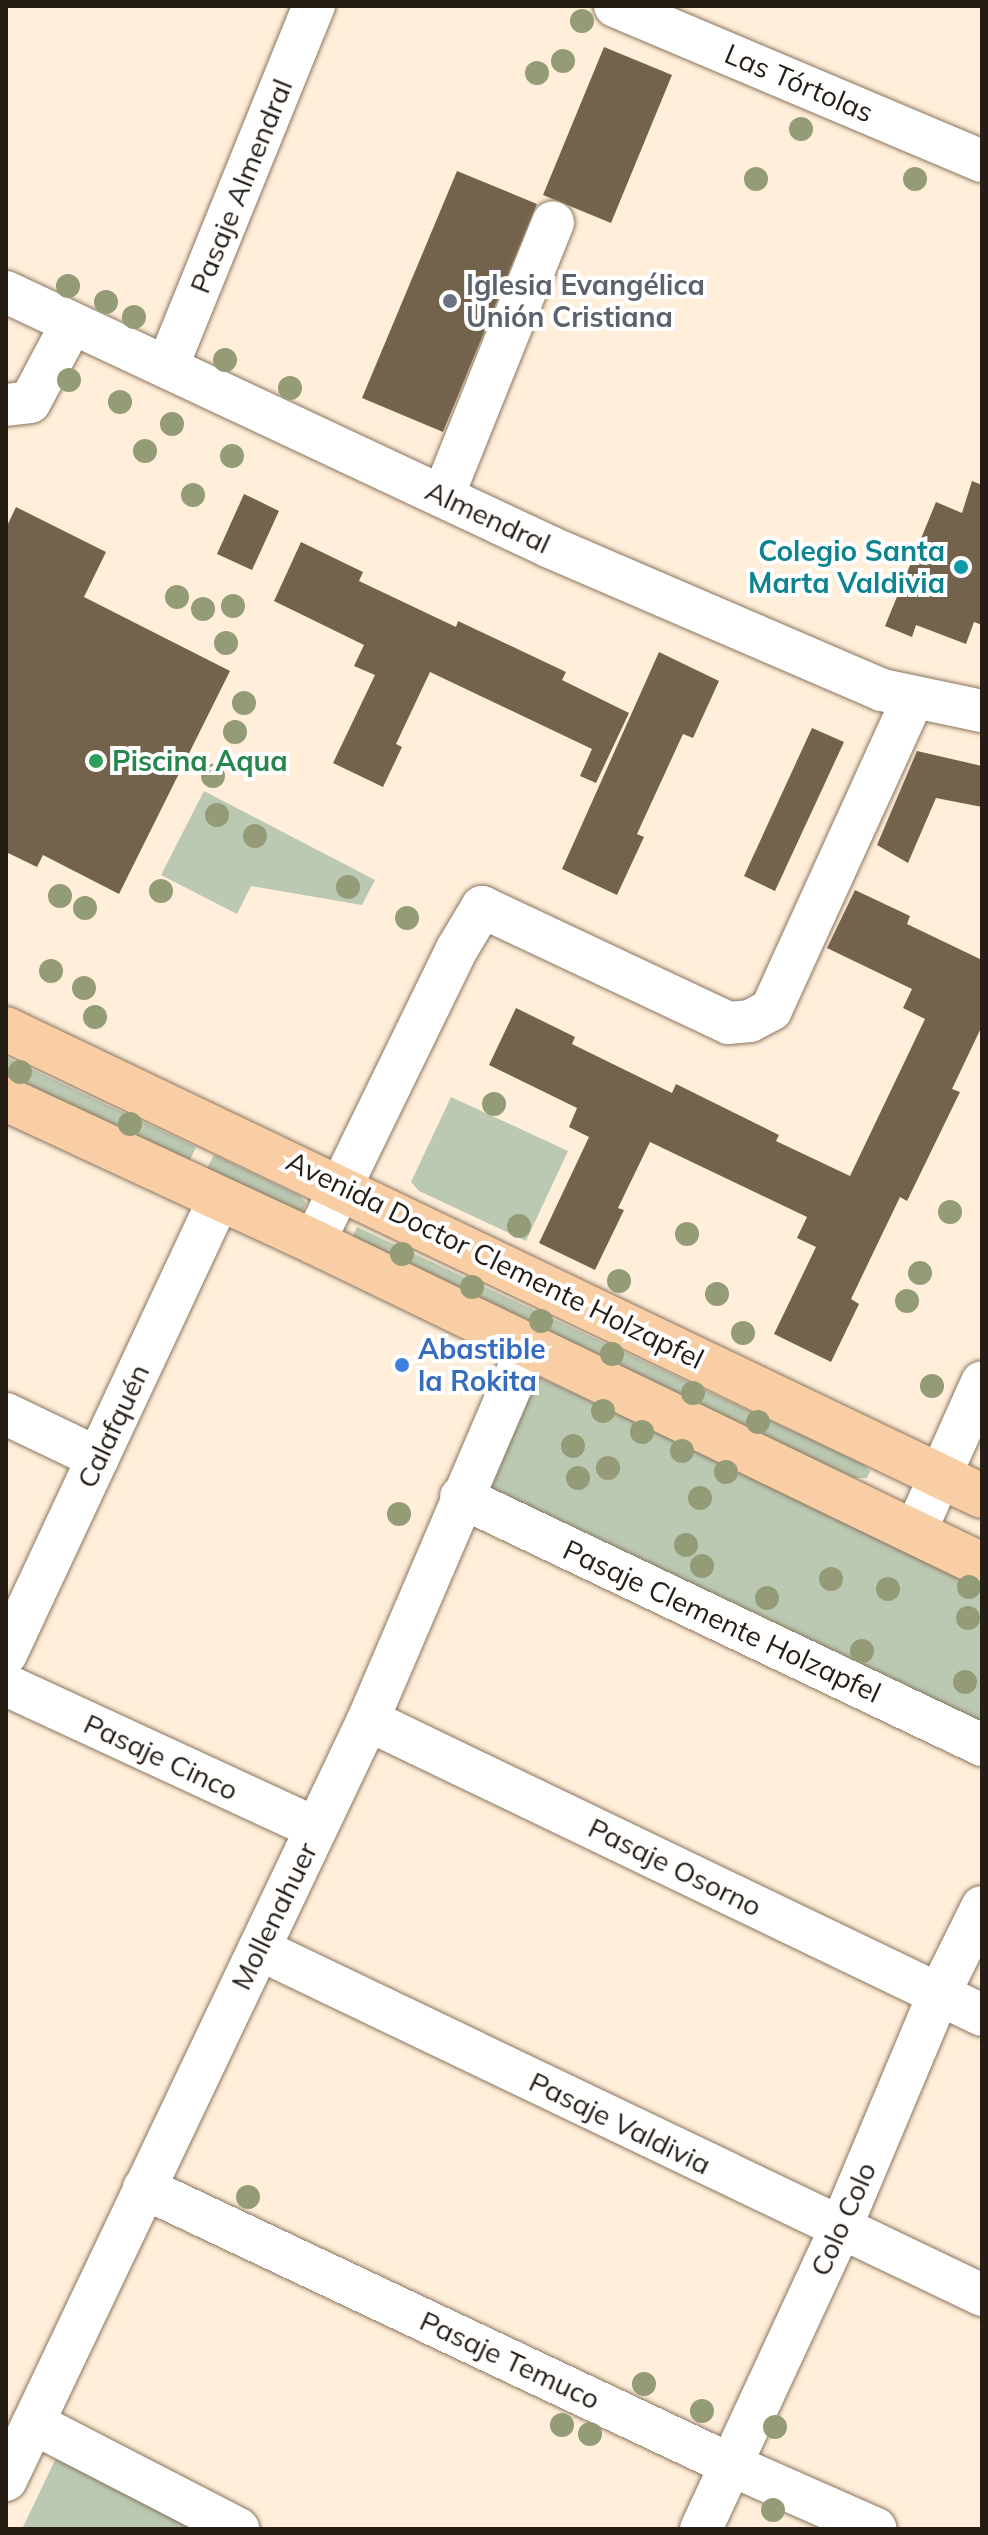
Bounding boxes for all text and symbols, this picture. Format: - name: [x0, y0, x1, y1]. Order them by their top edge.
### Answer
- street label: Las Tórtolas: [720, 37, 878, 129]
- street label: Pasaje Almendral: [183, 74, 299, 298]
- place label: Iglesia Evangélica Unión Cristiana: [466, 268, 705, 334]
- marker: Iglesia Evangélica Unión Cristiana: [441, 292, 459, 310]
- street label: Almendral: [420, 474, 556, 560]
- place label: Colegio Santa Marta Valdivia: [748, 534, 945, 600]
- marker: Colegio Santa Marta Valdivia: [952, 558, 970, 576]
- place label: Piscina Aqua: [112, 744, 288, 778]
- marker: Piscina Aqua: [87, 752, 105, 770]
- street label: Avenida Doctor Clemente Holzapfel: [281, 1144, 709, 1376]
- place label: Abastible la Rokita: [418, 1332, 546, 1398]
- marker: Abastible la Rokita: [393, 1356, 411, 1374]
- street label: Calafquén: [70, 1359, 156, 1493]
- street label: Pasaje Clemente Holzapfel: [558, 1533, 886, 1709]
- street label: Pasaje Cinco: [79, 1707, 243, 1807]
- street label: Pasaje Osorno: [583, 1811, 767, 1923]
- street label: Mollenahuer: [224, 1837, 324, 1995]
- street label: Pasaje Valdivia: [524, 2065, 716, 2181]
- street label: Colo Colo: [803, 2157, 883, 2281]
- street label: Pasaje Temuco: [415, 2304, 605, 2416]

